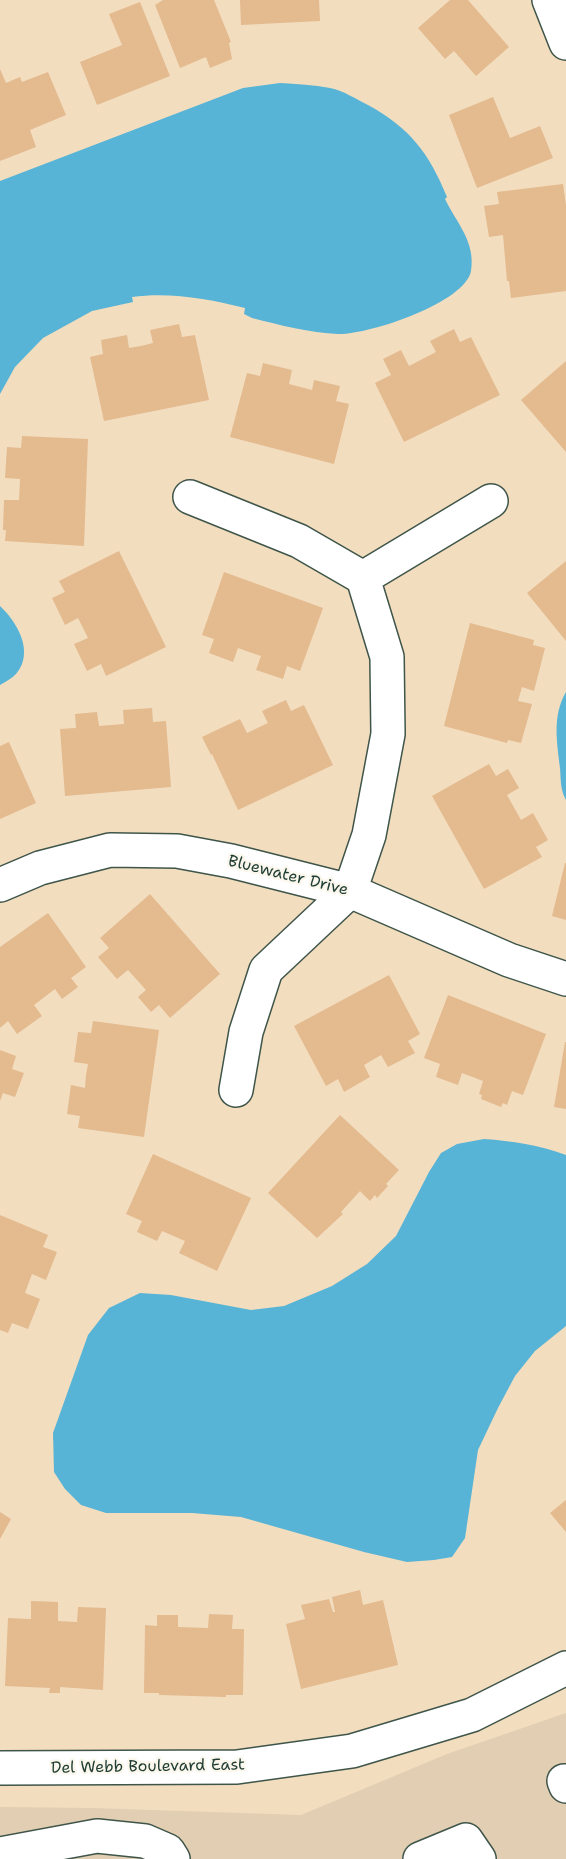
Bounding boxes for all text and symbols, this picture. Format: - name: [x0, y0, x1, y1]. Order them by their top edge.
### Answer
- street label: Bluewater Drive: [226, 852, 350, 900]
- street label: Del Webb Boulevard East: [51, 1756, 245, 1778]

